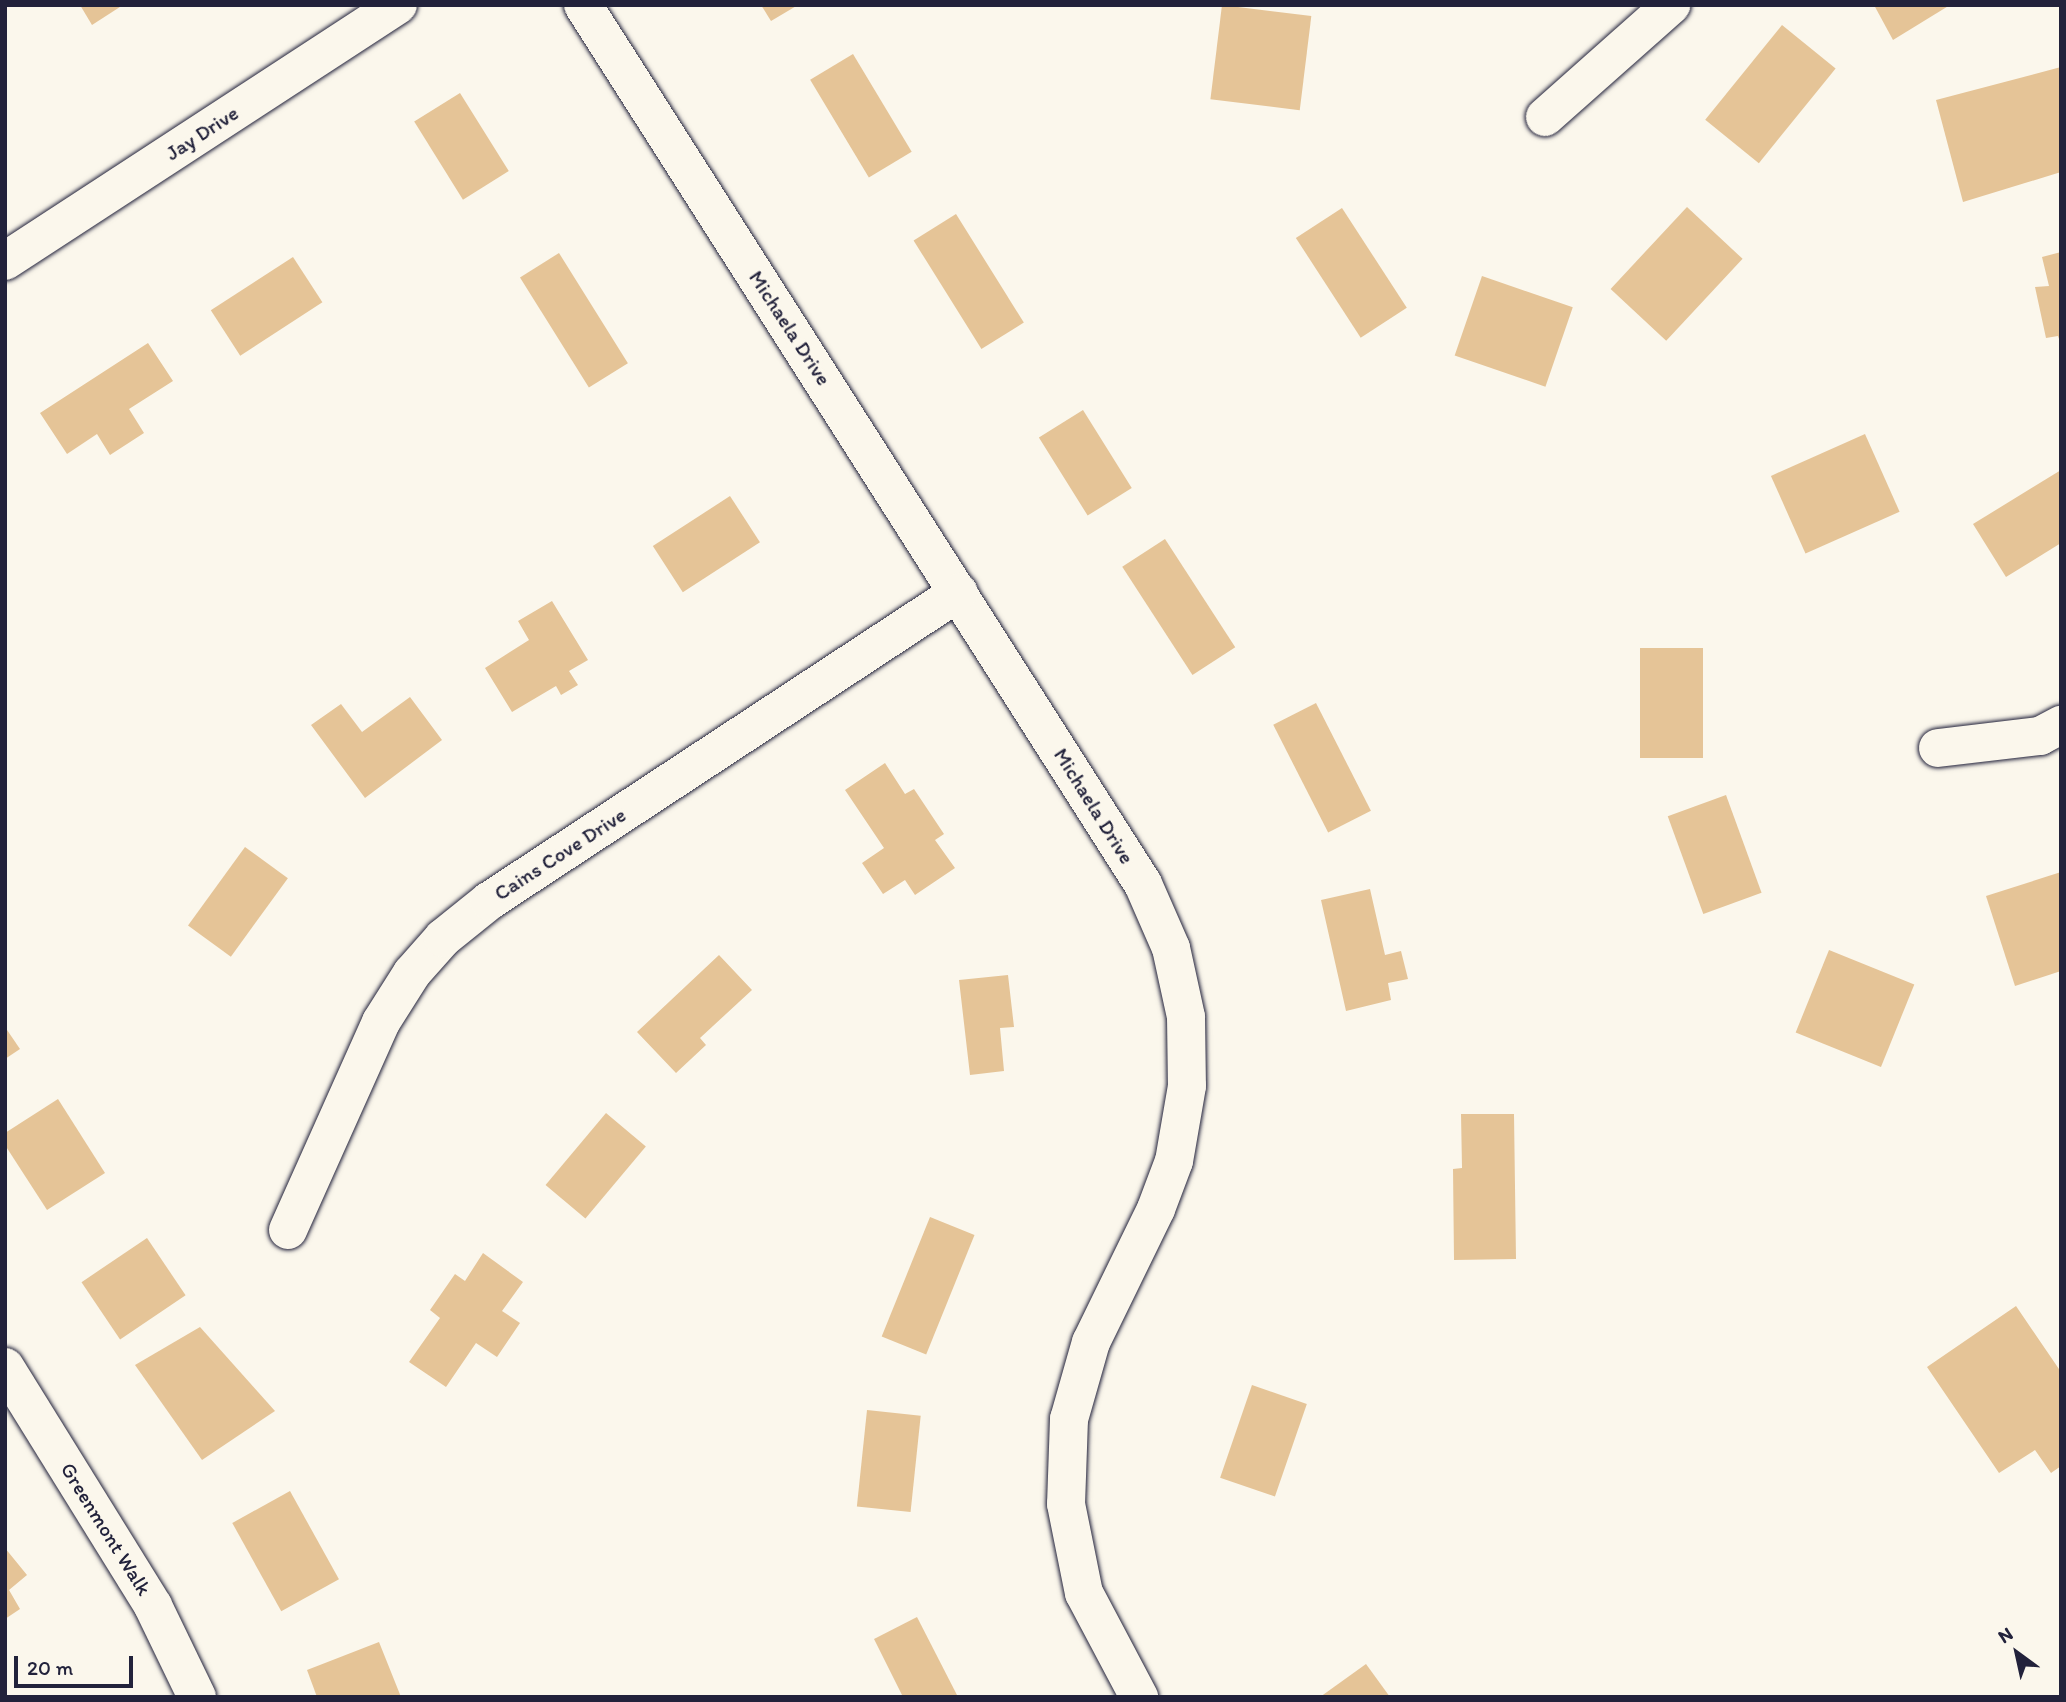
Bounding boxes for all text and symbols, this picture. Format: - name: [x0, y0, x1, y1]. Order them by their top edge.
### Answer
- street label: Jay Drive: [161, 100, 243, 166]
- street label: Michaela Drive: [744, 266, 836, 390]
- street label: Michaela Drive: [1048, 743, 1140, 869]
- street label: Cains Cove Drive: [490, 802, 630, 906]
- street label: Greenmont Walk: [55, 1458, 157, 1600]
- north arrow: [1982, 1618, 2052, 1688]
- text: N: [1994, 1622, 2017, 1648]
- scale bar: [18, 1642, 136, 1686]
- text: 20 m: [27, 1655, 73, 1680]

